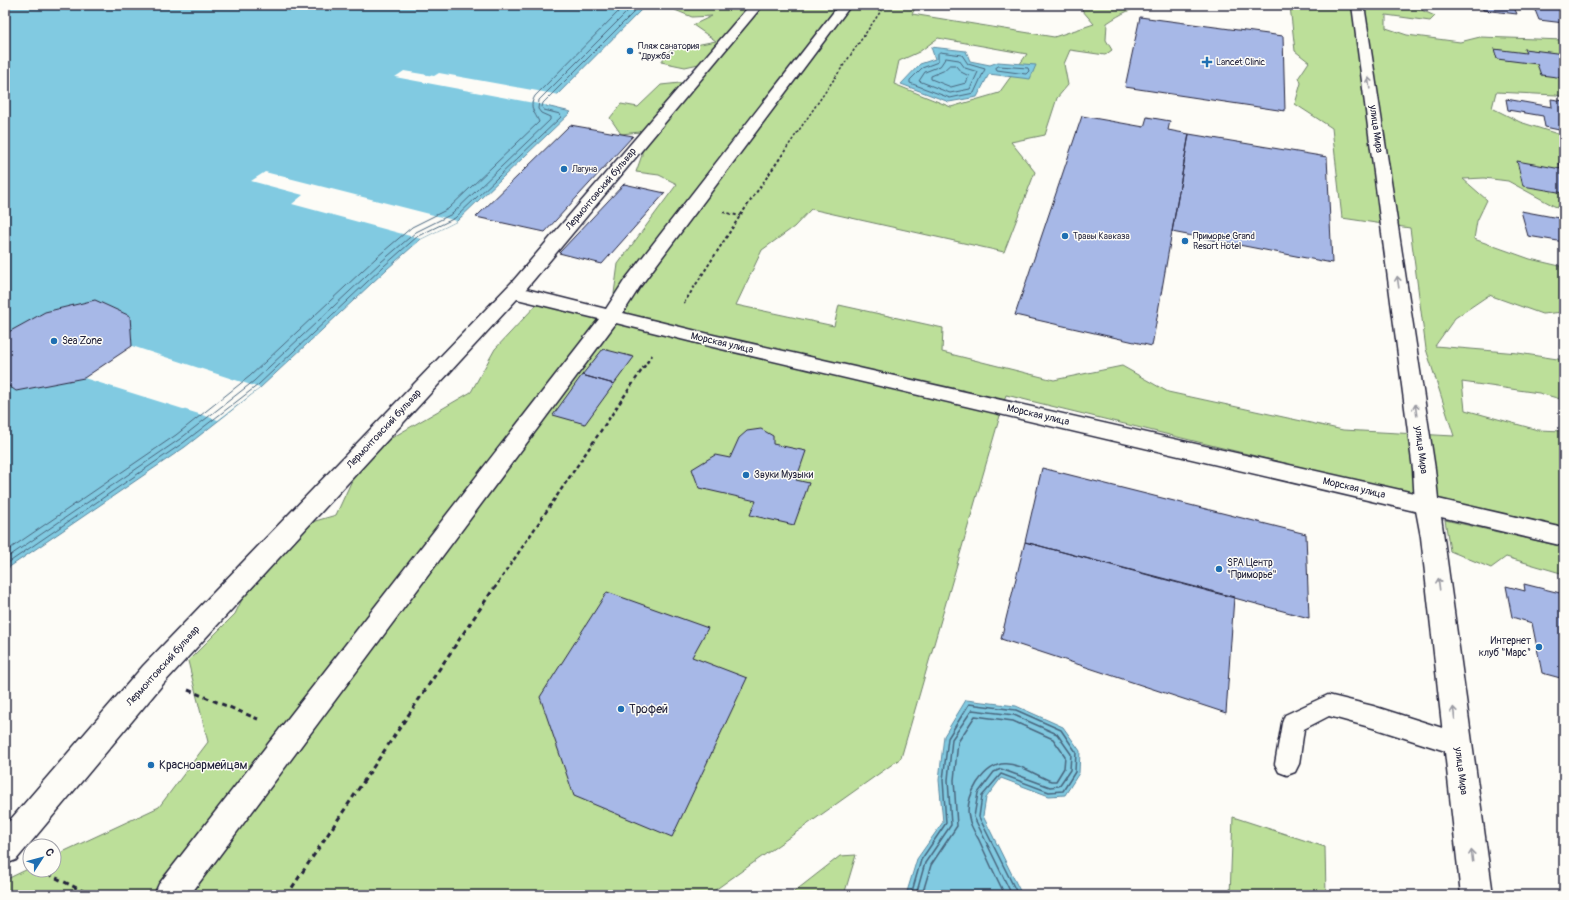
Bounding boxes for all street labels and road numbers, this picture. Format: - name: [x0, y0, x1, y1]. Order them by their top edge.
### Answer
- street label: улица Мира: [1367, 103, 1385, 154]
- street label: Лермонтовский бульвар: [562, 145, 639, 233]
- street label: Морская улица: [689, 330, 755, 356]
- street label: Лермонтовский бульвар: [344, 387, 424, 472]
- street label: Морская улица: [1005, 402, 1071, 428]
- street label: улица Мира: [1412, 424, 1430, 475]
- street label: Морская улица: [1321, 475, 1387, 501]
- street label: Лермонтовский бульвар: [123, 623, 202, 709]
- street label: улица Мира: [1452, 745, 1470, 796]

